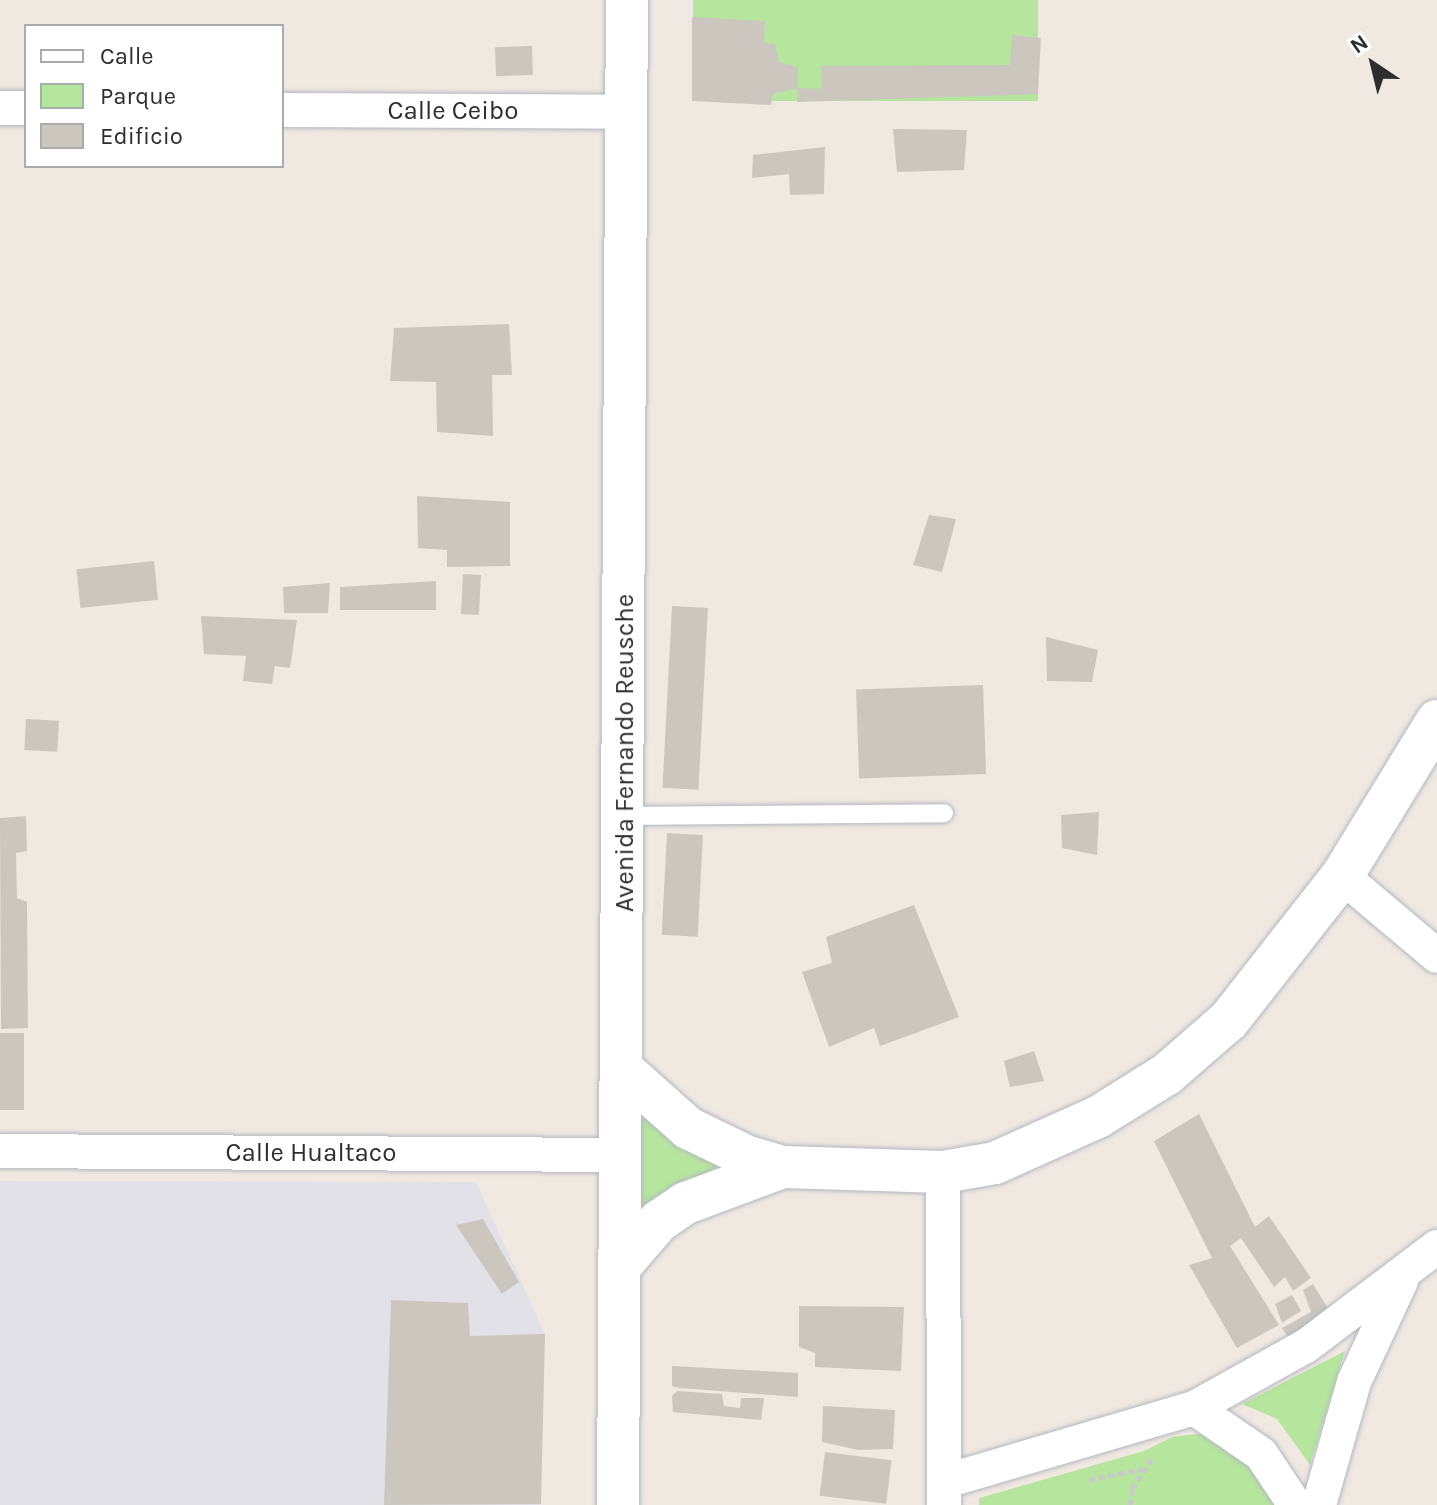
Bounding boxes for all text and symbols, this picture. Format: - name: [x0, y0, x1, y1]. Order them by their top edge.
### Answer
- legend: [24, 24, 284, 168]
- north arrow: [1333, 24, 1413, 104]
- text: N: [1345, 29, 1373, 60]
- text: Calle: [100, 42, 154, 70]
- text: Parque: [100, 82, 176, 110]
- street label: Calle Ceibo: [388, 95, 518, 127]
- text: Edificio: [100, 122, 183, 150]
- street label: Avenida Fernando Reusche: [609, 594, 641, 912]
- street label: Calle Hualtaco: [226, 1137, 396, 1169]

